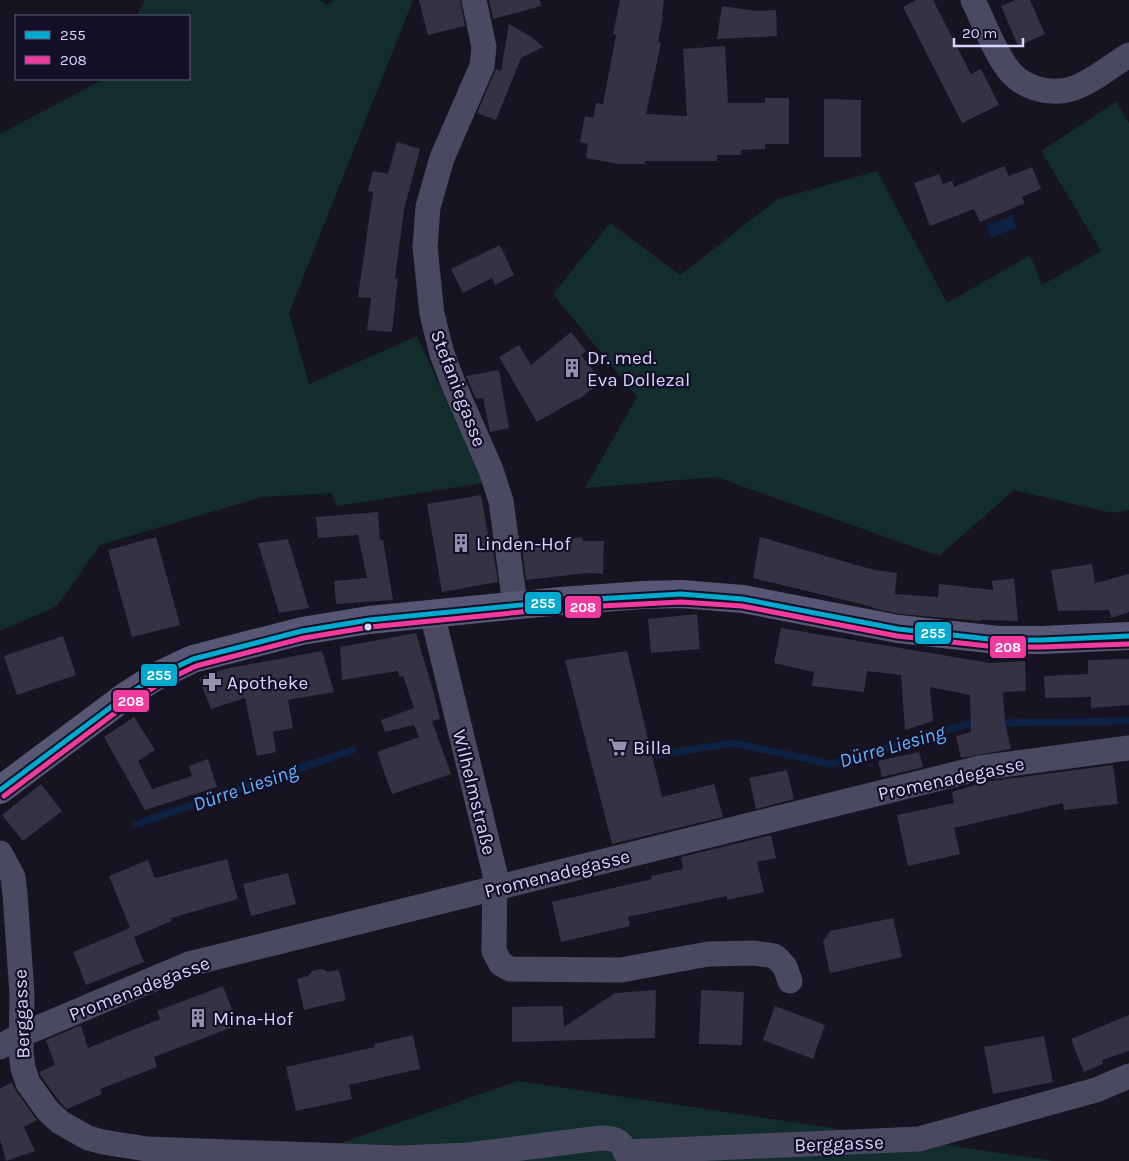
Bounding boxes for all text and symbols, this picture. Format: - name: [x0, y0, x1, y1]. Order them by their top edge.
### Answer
- legend: [15, 15, 190, 80]
- scale bar: [954, 15, 1023, 47]
- text: 20 m: [962, 24, 997, 42]
- text: 255: [60, 26, 86, 44]
- text: 208: [60, 51, 87, 69]
- street label: Stefaniegasse: [426, 327, 490, 450]
- place label: Dr. med. Eva Dollezal: [587, 347, 690, 391]
- building icon: Dr. med. Eva Dollezal: [561, 357, 583, 379]
- building icon: Linden-Hof: [450, 532, 472, 554]
- place label: Linden-Hof: [476, 533, 571, 555]
- line badge: 255: [524, 591, 562, 615]
- text: 255: [531, 595, 555, 612]
- line badge: 208: [564, 595, 602, 619]
- text: 208: [570, 599, 596, 616]
- line badge: 255: [914, 621, 952, 645]
- unlabelled marker: [363, 622, 373, 632]
- text: 255: [921, 625, 945, 642]
- line badge: 208: [989, 635, 1027, 659]
- text: 208: [995, 639, 1021, 656]
- line badge: 255: [140, 663, 178, 687]
- text: 255: [147, 667, 171, 684]
- pharmacy icon: Apotheke: [201, 671, 223, 693]
- place label: Apotheke: [227, 672, 308, 694]
- line badge: 208: [112, 689, 150, 713]
- text: 208: [118, 693, 144, 710]
- water label: Dürre Liesing: [837, 720, 948, 773]
- street label: Wilhelmstraße: [448, 727, 500, 857]
- supermarket icon: Billa: [607, 736, 629, 758]
- place label: Billa: [633, 737, 672, 759]
- street label: Promenadegasse: [876, 753, 1026, 805]
- water label: Dürre Liesing: [190, 759, 301, 816]
- street label: Promenadegasse: [482, 845, 632, 903]
- street label: Promenadegasse: [66, 952, 213, 1026]
- street label: Berggasse: [9, 969, 35, 1059]
- building icon: Mina-Hof: [187, 1007, 209, 1029]
- place label: Mina-Hof: [213, 1008, 293, 1030]
- street label: Berggasse: [794, 1131, 884, 1157]

